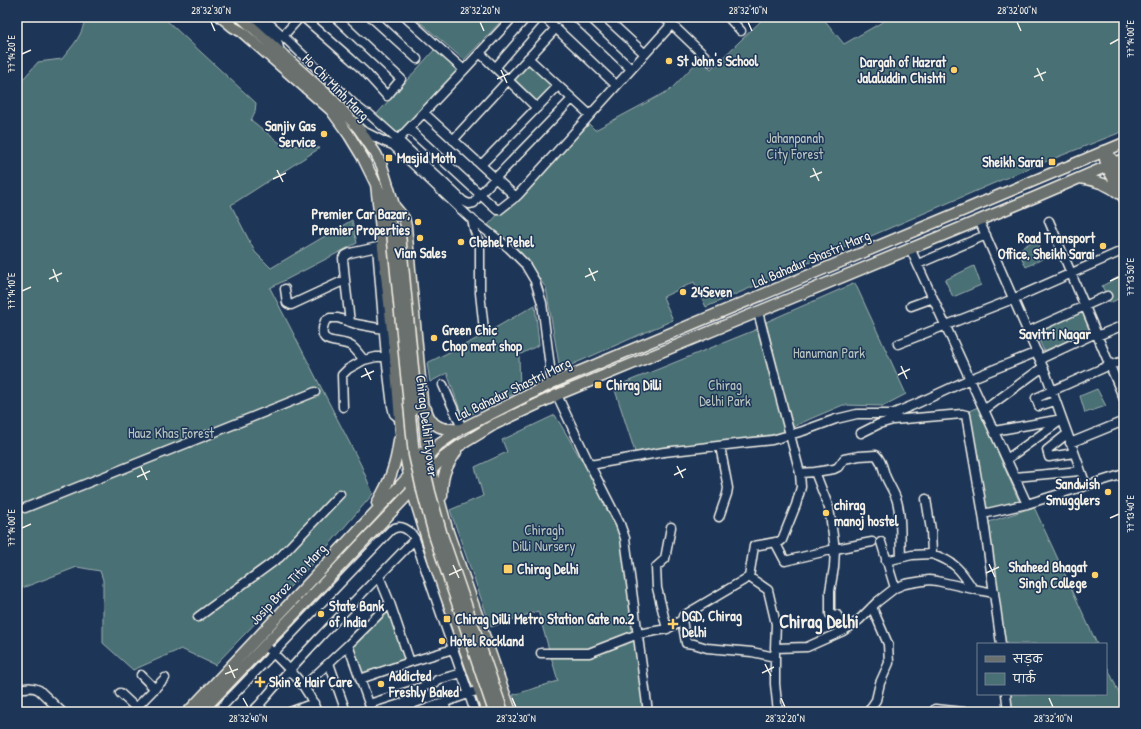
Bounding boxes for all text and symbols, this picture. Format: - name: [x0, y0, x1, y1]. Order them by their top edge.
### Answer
- text: 28°32'30"N: [191, 4, 231, 17]
- text: 28°32'20"N: [460, 4, 500, 17]
- text: 28°32'10"N: [729, 4, 767, 17]
- text: 28°32'00"N: [997, 4, 1037, 17]
- text: 77°14'00"E: [1124, 20, 1137, 58]
- text: 77°14'20"E: [5, 34, 18, 73]
- street label: Ho Chi Minh Marg: [298, 49, 374, 125]
- place label: St John's School: [677, 51, 758, 70]
- place label: Dargah of Hazrat Jalaluddin Chishti: [857, 52, 947, 87]
- marker: St John's School: [664, 56, 674, 66]
- marker: Dargah of Hazrat Jalaluddin Chishti: [949, 65, 959, 75]
- place label: Sanjiv Gas Service: [265, 116, 317, 151]
- park label: Jahanpanah City Forest: [766, 128, 824, 164]
- marker: Sanjiv Gas Service: [319, 129, 329, 139]
- place label: Masjid Moth: [397, 148, 456, 168]
- place label: Sheikh Sarai: [982, 152, 1044, 171]
- marker: Masjid Moth: [384, 153, 394, 163]
- marker: Sheikh Sarai: [1047, 157, 1057, 167]
- place label: Premier Car Bazar, Premier Properties: [311, 204, 411, 241]
- marker: Premier Car Bazar, Premier Properties: [413, 217, 423, 227]
- street label: Lal Bahadur Shastri Marg: [749, 225, 873, 293]
- place label: Road Transport Office, Sheikh Sarai: [998, 228, 1096, 263]
- place label: Chehel Pehel: [469, 232, 534, 251]
- marker: Vian Sales: [415, 233, 425, 243]
- marker: Chehel Pehel: [456, 237, 466, 247]
- marker: Road Transport Office, Sheikh Sarai: [1098, 241, 1108, 251]
- place label: Vian Sales: [394, 243, 447, 262]
- text: 77°13'50"E: [1124, 257, 1137, 296]
- text: 77°14'10"E: [5, 272, 18, 309]
- place label: 24Seven: [691, 282, 732, 301]
- marker: 24Seven: [678, 287, 688, 297]
- place label: Green Chic Chop meat shop: [442, 320, 523, 357]
- district label: Savitri Nagar: [1019, 323, 1091, 345]
- marker: Green Chic Chop meat shop: [429, 333, 439, 343]
- park label: Hanuman Park: [793, 343, 865, 362]
- street label: Lal Bahadur Shastri Marg: [452, 352, 574, 426]
- street label: Chirag Delhi Flyover: [411, 374, 443, 479]
- place label: Chirag Dilli: [606, 375, 662, 396]
- park label: Chirag Delhi Park: [699, 375, 751, 410]
- marker: Chirag Dilli: [593, 380, 603, 390]
- park label: Hauz Khas Forest: [128, 423, 214, 442]
- place label: Sandwish Smugglers: [1046, 474, 1101, 511]
- marker: Sandwish Smugglers: [1103, 487, 1113, 497]
- place label: chirag manoj hostel: [834, 495, 899, 531]
- text: 77°13'40"E: [1124, 495, 1137, 533]
- marker: chirag manoj hostel: [821, 508, 831, 518]
- text: 77°14'00"E: [5, 509, 18, 547]
- park label: Chiragh Dilli Nursery: [513, 520, 576, 556]
- street label: Josip Broz Tito Marg: [245, 539, 331, 629]
- place label: Shaheed Bhagat Singh College: [1009, 557, 1088, 594]
- place label: Chirag Delhi: [517, 559, 579, 580]
- marker: Chirag Delhi: [502, 563, 514, 575]
- marker: Shaheed Bhagat Singh College: [1090, 570, 1100, 580]
- place label: State Bank of India: [329, 596, 384, 631]
- place label: DGD, Chirag Delhi: [682, 606, 742, 641]
- marker: State Bank of India: [316, 609, 326, 619]
- place label: Chirag Dilli Metro Station Gate no.2: [455, 609, 635, 630]
- district label: Chirag Delhi: [779, 609, 859, 635]
- marker: Chirag Dilli Metro Station Gate no.2: [442, 614, 452, 624]
- marker: DGD, Chirag Delhi: [667, 618, 679, 630]
- place label: Hotel Rockland: [450, 631, 524, 650]
- marker: Hotel Rockland: [437, 636, 447, 646]
- legend: [977, 643, 1107, 695]
- text: सड़क: [1012, 650, 1044, 667]
- place label: Addicted Freshly Baked: [388, 666, 459, 703]
- text: पार्क: [1012, 669, 1037, 687]
- place label: Skin & Hair Care: [269, 672, 353, 691]
- marker: Skin & Hair Care: [254, 676, 266, 688]
- marker: Addicted Freshly Baked: [376, 679, 386, 689]
- text: 28°32'40"N: [229, 712, 267, 725]
- text: 28°32'30"N: [496, 712, 536, 725]
- text: 28°32'20"N: [765, 712, 805, 725]
- text: 28°32'10"N: [1034, 712, 1072, 725]

